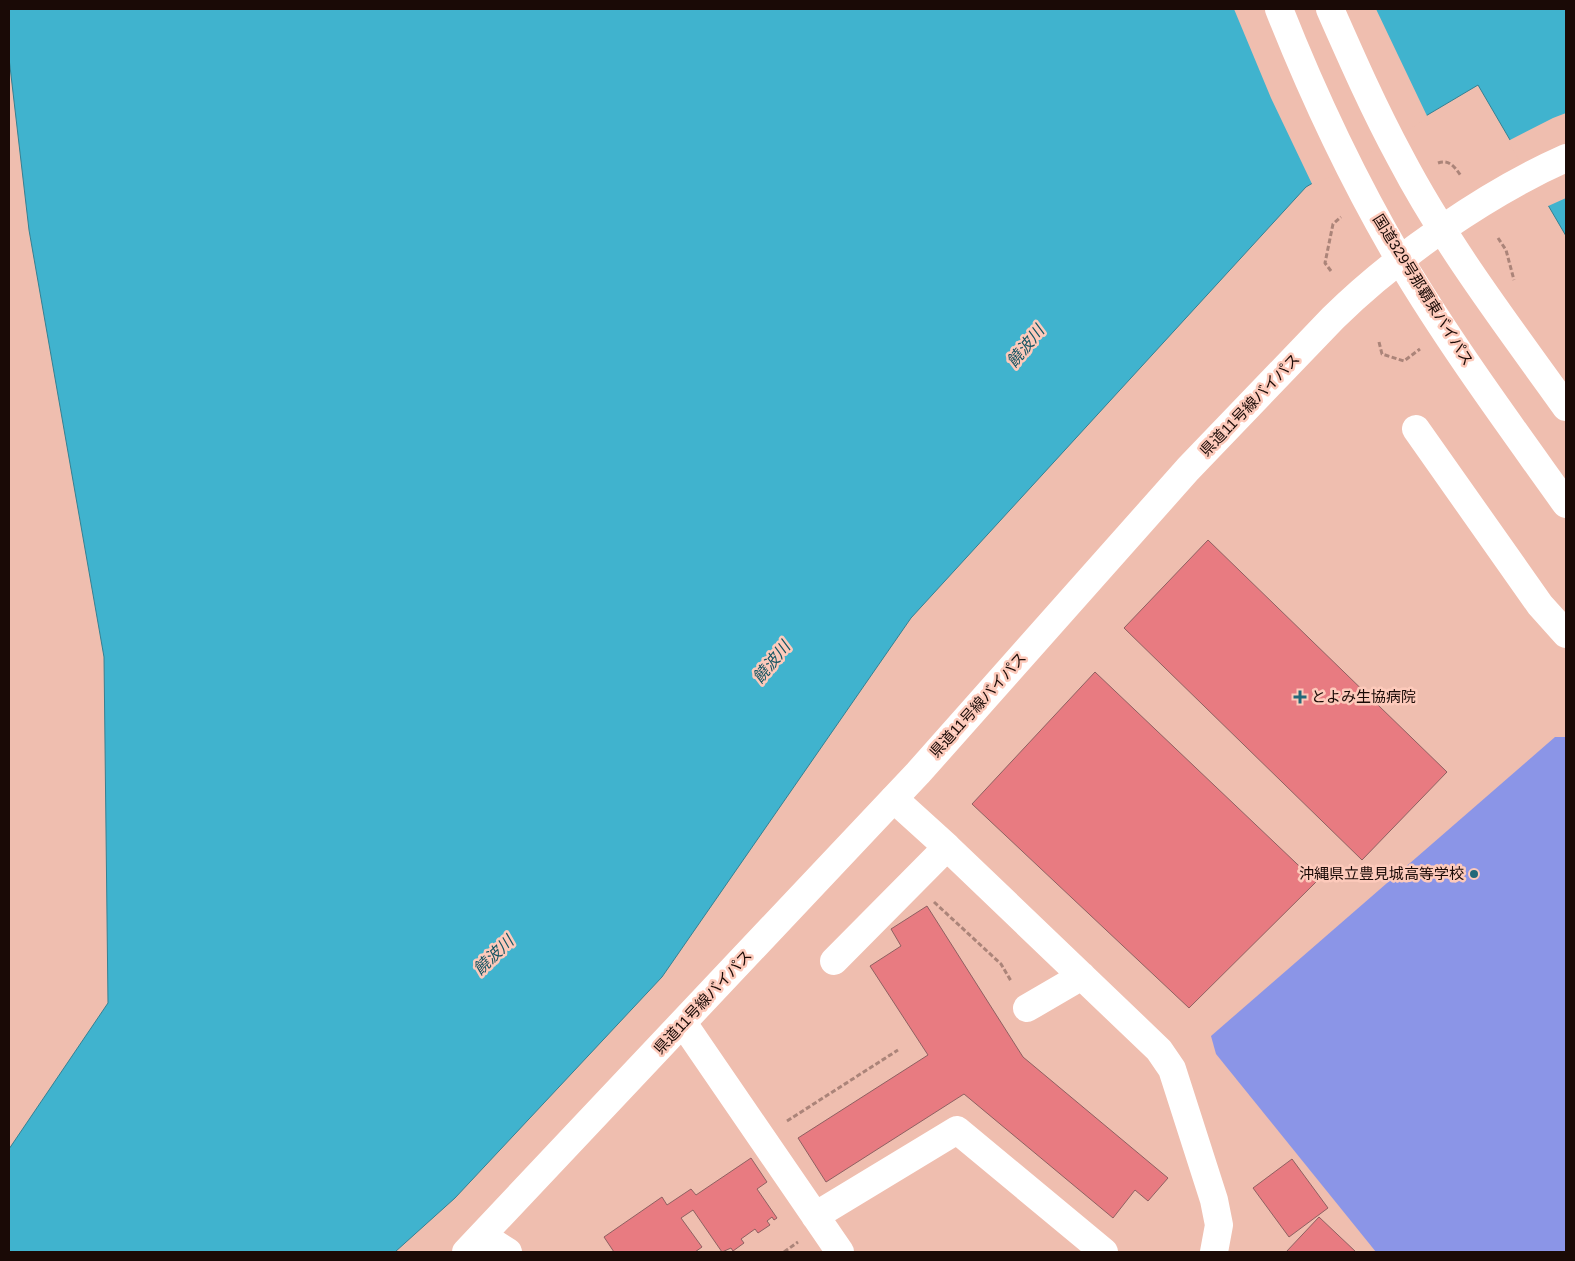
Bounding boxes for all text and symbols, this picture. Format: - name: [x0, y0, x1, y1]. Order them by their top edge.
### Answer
- street label: 国道329号那覇東バイパス: [1370, 211, 1477, 368]
- water label: 饒波川: [1004, 321, 1048, 370]
- street label: 県道11号線バイパス: [1197, 350, 1303, 459]
- water label: 饒波川: [750, 637, 794, 686]
- street label: 県道11号線バイパス: [926, 649, 1029, 761]
- place label: とよみ生協病院: [1311, 688, 1416, 705]
- marker: とよみ生協病院: [1293, 690, 1307, 704]
- place label: 沖縄県立豊見城高等学校: [1299, 865, 1464, 882]
- marker: 沖縄県立豊見城高等学校: [1468, 868, 1480, 880]
- water label: 饒波川: [470, 931, 518, 978]
- street label: 県道11号線バイパス: [650, 946, 755, 1057]

